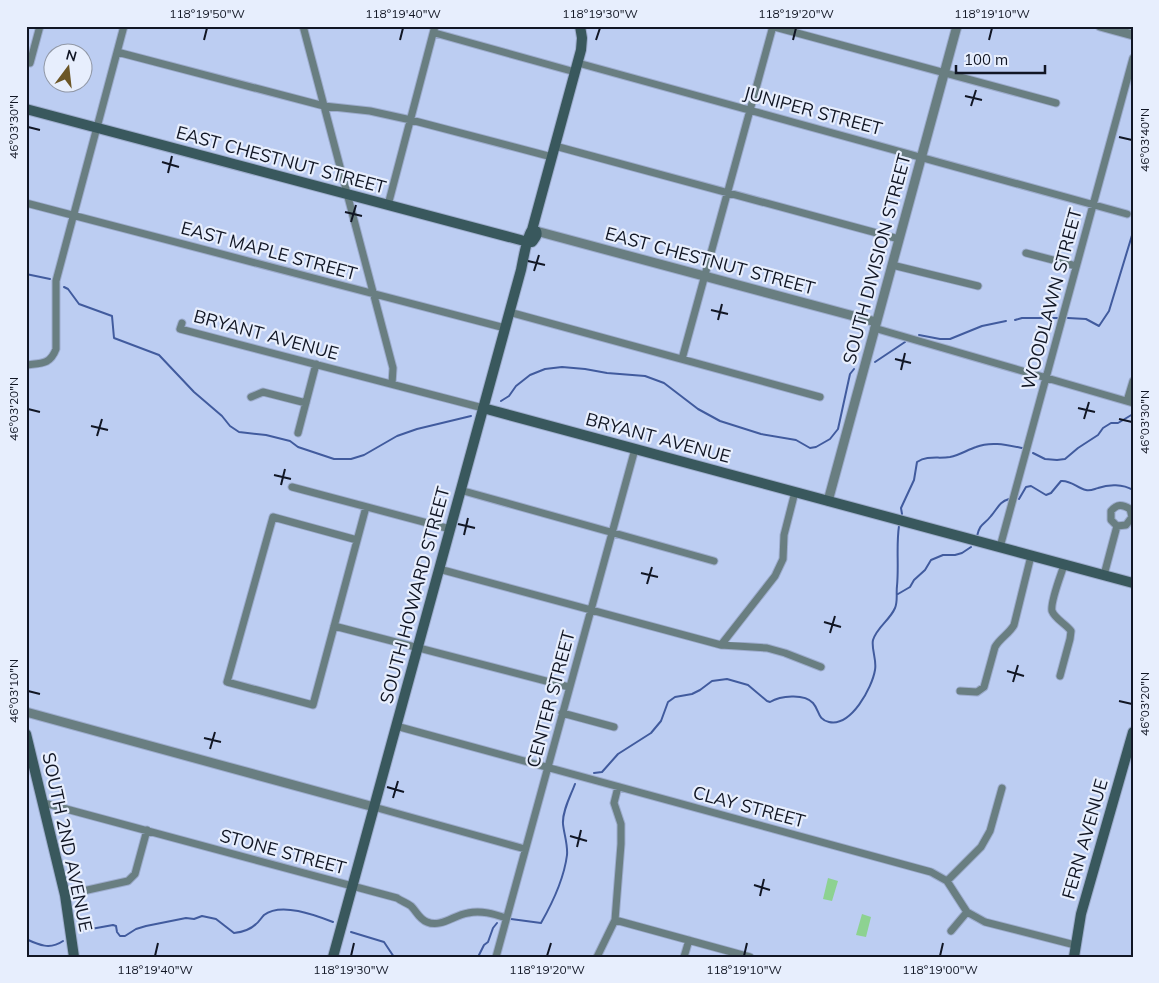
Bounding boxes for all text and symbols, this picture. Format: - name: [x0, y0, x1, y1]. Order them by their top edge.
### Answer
- text: 118°19'50"W: [169, 6, 245, 21]
- text: 118°19'40"W: [365, 6, 441, 21]
- text: 118°19'30"W: [562, 6, 638, 21]
- text: 118°19'20"W: [758, 6, 834, 21]
- text: 118°19'10"W: [954, 6, 1030, 21]
- north arrow: [42, 42, 92, 92]
- scale bar: [956, 42, 1045, 74]
- text: N: [64, 45, 79, 66]
- text: 100 m: [964, 50, 1008, 69]
- street label: JUNIPER STREET: [741, 81, 885, 140]
- text: 46°03'30"N: [6, 95, 21, 159]
- text: 46°03'40"N: [1137, 108, 1152, 172]
- street label: EAST CHESTNUT STREET: [174, 120, 389, 199]
- street label: SOUTH DIVISION STREET: [837, 151, 916, 367]
- street label: WOODLAWN STREET: [1016, 206, 1087, 392]
- street label: EAST MAPLE STREET: [178, 216, 360, 285]
- street label: EAST CHESTNUT STREET: [603, 221, 818, 300]
- street label: BRYANT AVENUE: [191, 304, 341, 365]
- text: 46°03'20"N: [6, 377, 21, 441]
- text: 46°03'30"N: [1137, 390, 1152, 454]
- street label: BRYANT AVENUE: [583, 407, 733, 468]
- street label: SOUTH HOWARD STREET: [374, 484, 455, 706]
- street label: CENTER STREET: [521, 628, 580, 770]
- text: 46°03'10"N: [6, 659, 21, 723]
- text: 46°03'20"N: [1137, 672, 1152, 736]
- street label: SOUTH 2ND AVENUE: [37, 750, 98, 934]
- street label: FERN AVENUE: [1056, 776, 1113, 902]
- street label: CLAY STREET: [690, 780, 808, 833]
- street label: STONE STREET: [217, 824, 349, 879]
- text: 118°19'40"W: [117, 962, 193, 977]
- text: 118°19'30"W: [313, 962, 389, 977]
- text: 118°19'20"W: [509, 962, 585, 977]
- text: 118°19'10"W: [706, 962, 782, 977]
- text: 118°19'00"W: [902, 962, 978, 977]

